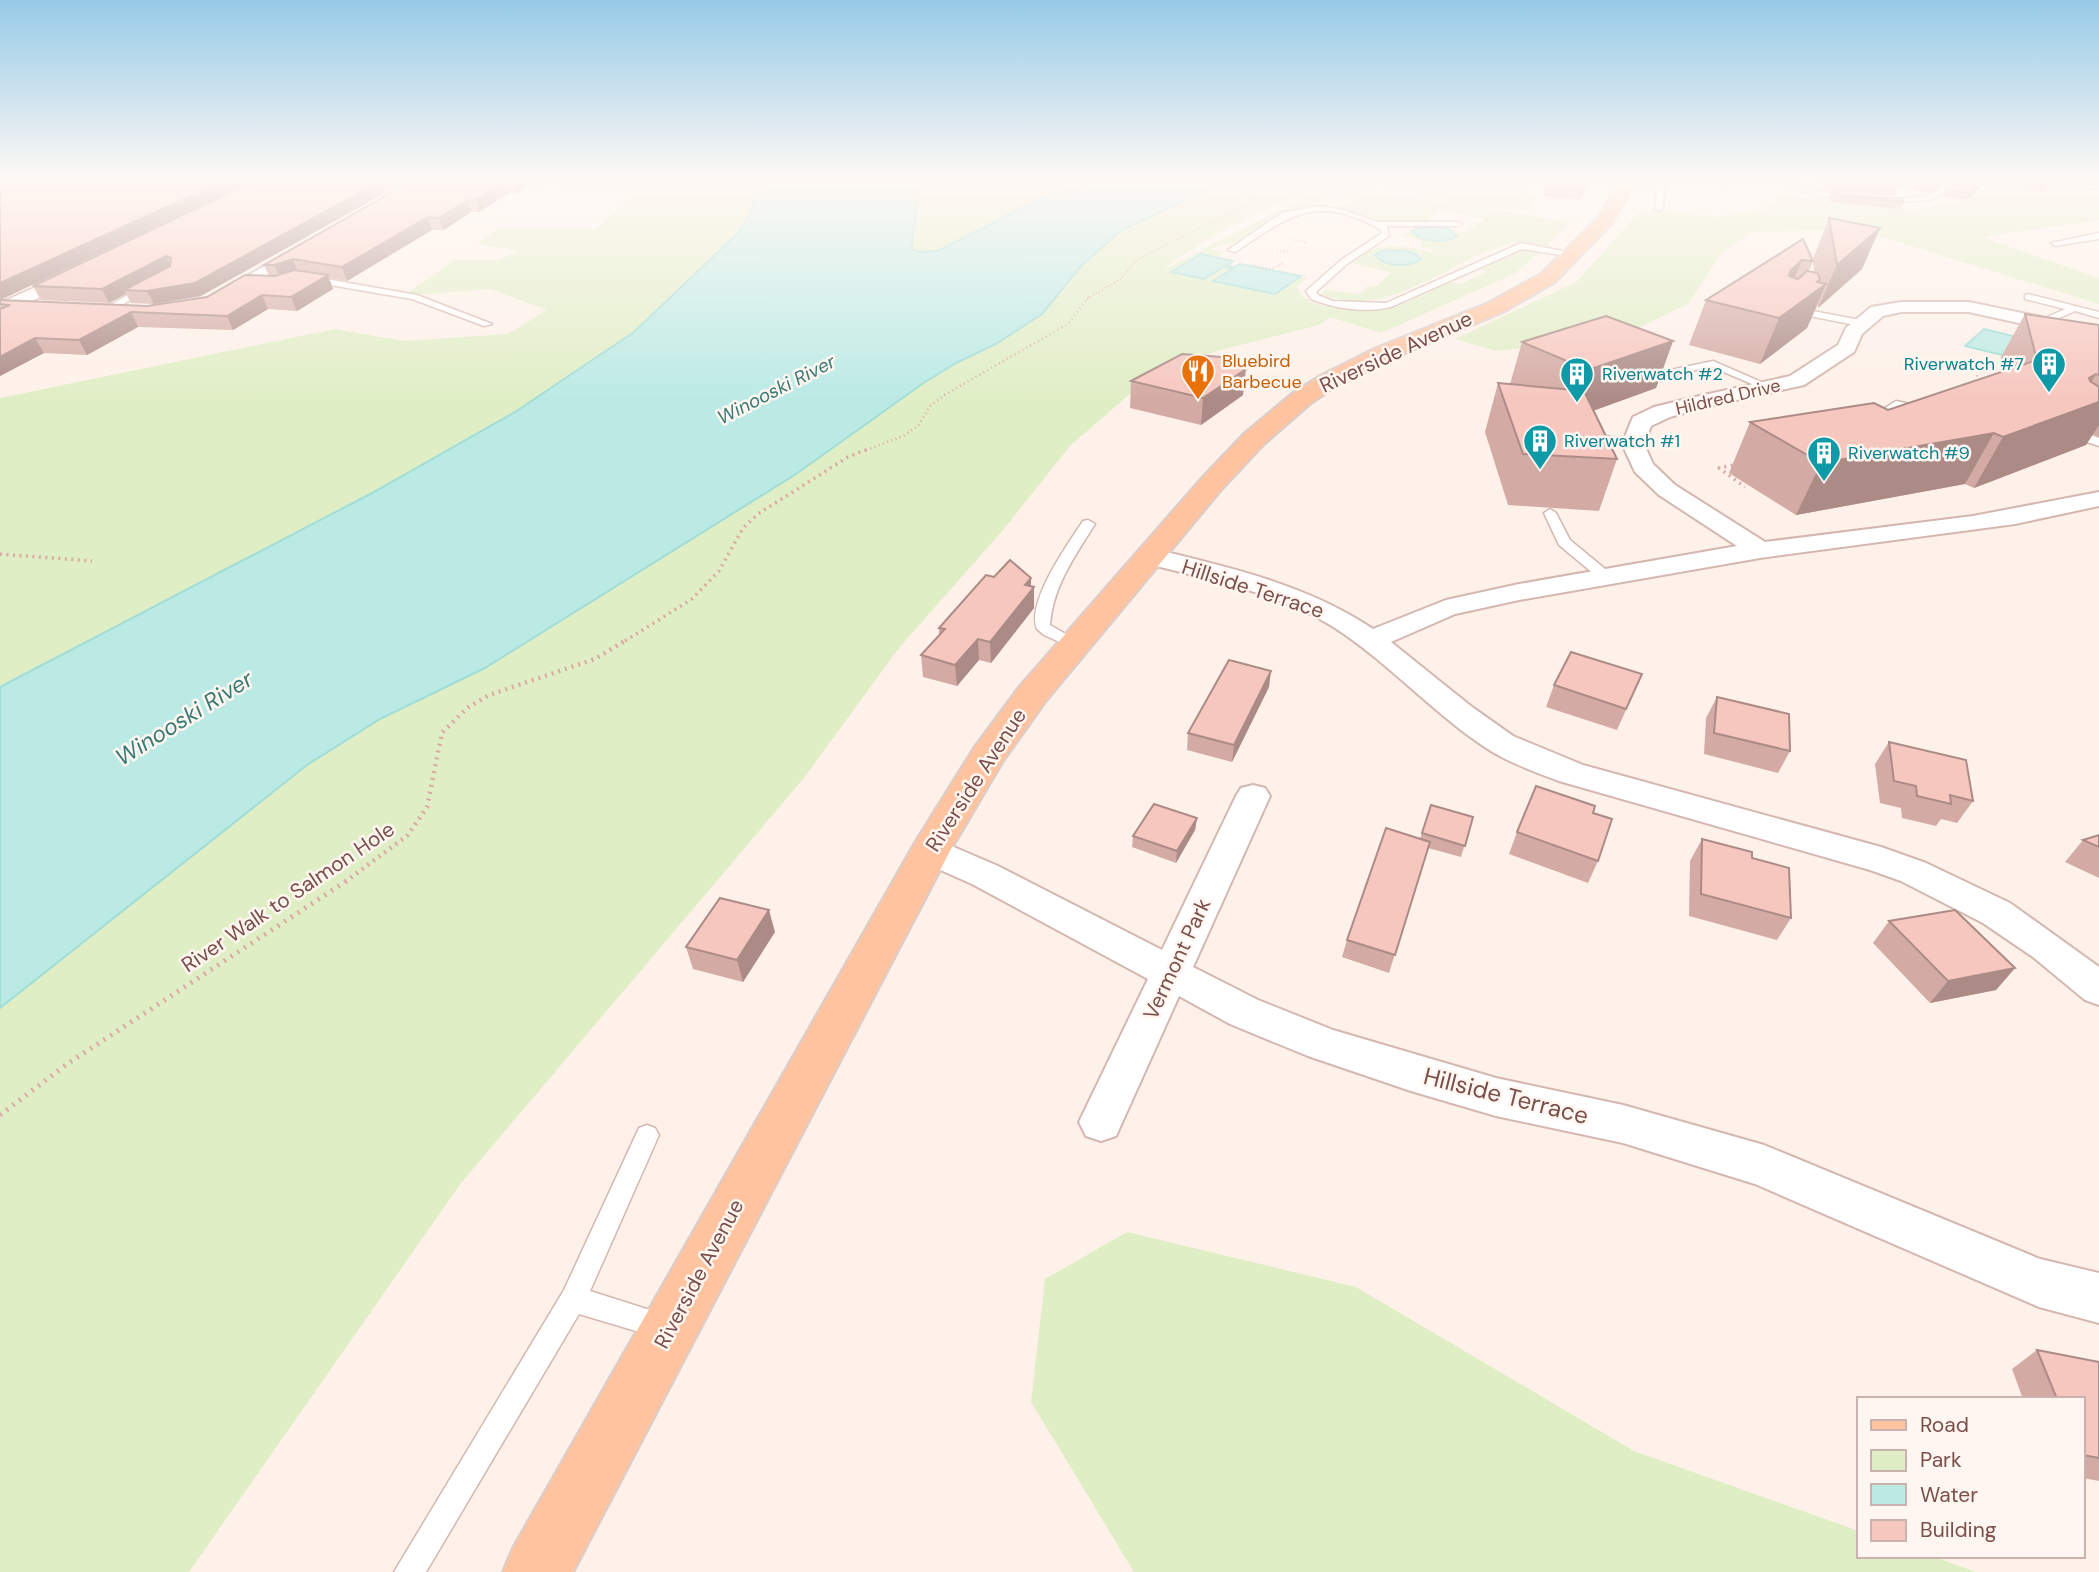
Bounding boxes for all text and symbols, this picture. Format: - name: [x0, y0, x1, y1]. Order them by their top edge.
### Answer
- street label: Riverside Avenue: [1315, 304, 1477, 400]
- building icon: Riverwatch #7: [2030, 345, 2068, 394]
- water label: Winooski River: [713, 348, 840, 430]
- place label: Bluebird Barbecue: [1222, 349, 1302, 394]
- restaurant icon: Bluebird Barbecue: [1179, 352, 1217, 401]
- place label: Riverwatch #7: [1904, 352, 2024, 376]
- building icon: Riverwatch #2: [1558, 355, 1596, 404]
- place label: Riverwatch #2: [1602, 362, 1723, 386]
- street label: Hildred Drive: [1673, 373, 1783, 421]
- building icon: Riverwatch #1: [1521, 422, 1559, 471]
- place label: Riverwatch #1: [1564, 429, 1680, 453]
- building icon: Riverwatch #9: [1805, 434, 1843, 483]
- place label: Riverwatch #9: [1848, 441, 1970, 465]
- street label: Hillside Terrace: [1178, 553, 1328, 625]
- water label: Winooski River: [110, 663, 260, 772]
- street label: Riverside Avenue: [919, 703, 1033, 857]
- street label: River Walk to Salmon Hole: [176, 815, 400, 979]
- street label: Vermont Park: [1137, 893, 1218, 1024]
- street label: Hillside Terrace: [1420, 1060, 1592, 1131]
- street label: Riverside Avenue: [648, 1194, 750, 1354]
- legend: [1857, 1397, 2085, 1558]
- text: Road: [1920, 1411, 1969, 1439]
- text: Park: [1920, 1446, 1962, 1474]
- text: Water: [1920, 1481, 1978, 1509]
- text: Building: [1920, 1516, 1997, 1544]

